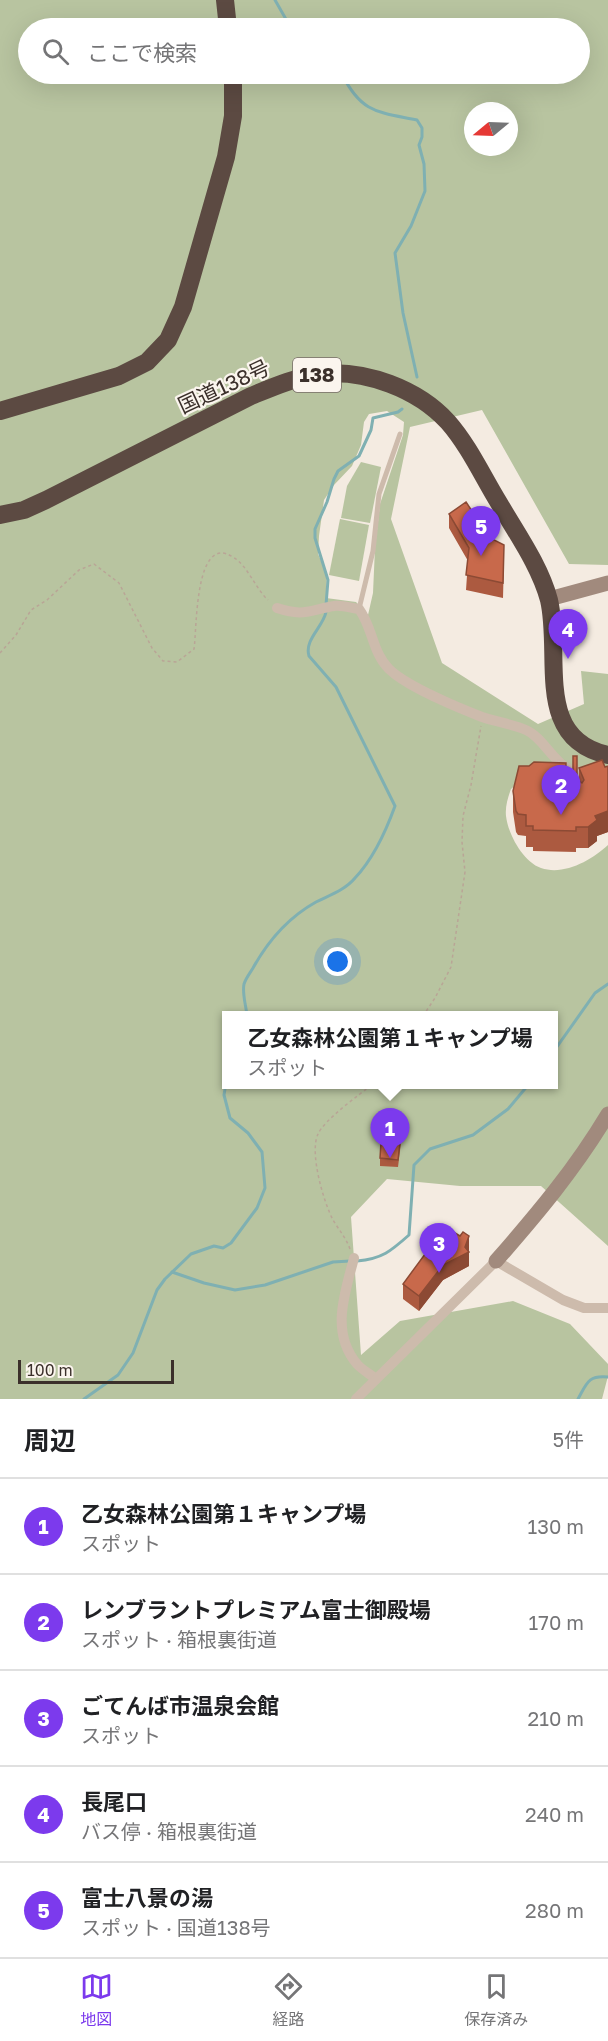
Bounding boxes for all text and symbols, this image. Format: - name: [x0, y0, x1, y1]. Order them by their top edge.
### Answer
- search box: [18, 18, 590, 84]
- icon: search: [39, 35, 72, 68]
- text: ここで検索: [87, 39, 197, 66]
- north arrow: [464, 102, 518, 156]
- street label: 国道138号: [174, 354, 274, 419]
- road number: 138: [293, 358, 341, 392]
- pin: 5: [462, 506, 500, 556]
- pin: 4: [548, 610, 588, 659]
- pin: 2: [542, 766, 580, 815]
- your location: [323, 947, 352, 976]
- popup: [222, 1011, 558, 1089]
- text: 乙女森林公園第１キャンプ場: [247, 1024, 533, 1051]
- text: スポット: [247, 1055, 327, 1079]
- pin: 1: [370, 1108, 410, 1158]
- pin: 3: [420, 1224, 458, 1273]
- scale bar: [18, 1357, 174, 1384]
- text: 100 m: [27, 1360, 73, 1380]
- text: 周辺: [24, 1425, 76, 1456]
- text: 5件: [552, 1427, 584, 1451]
- text: 乙女森林公園第１キャンプ場: [81, 1500, 366, 1527]
- text: 1: [38, 1514, 49, 1538]
- text: 130 m: [528, 1514, 584, 1538]
- text: スポット: [81, 1531, 161, 1555]
- text: レンブラントプレミアム富士御殿場: [81, 1596, 431, 1623]
- text: 2: [37, 1610, 50, 1634]
- text: 170 m: [529, 1610, 584, 1634]
- text: スポット · 箱根裏街道: [81, 1627, 277, 1651]
- text: ごてんば市温泉会館: [81, 1692, 279, 1719]
- text: 3: [37, 1706, 50, 1730]
- text: 210 m: [528, 1706, 584, 1730]
- text: スポット: [81, 1723, 161, 1747]
- text: 長尾口: [81, 1788, 147, 1815]
- text: 4: [37, 1802, 50, 1826]
- text: 240 m: [525, 1802, 584, 1826]
- text: バス停 · 箱根裏街道: [81, 1819, 257, 1843]
- text: 富士八景の湯: [81, 1884, 213, 1911]
- text: 5: [37, 1898, 50, 1922]
- text: 280 m: [525, 1898, 584, 1922]
- text: スポット · 国道138号: [81, 1915, 271, 1939]
- tab: 地図: [80, 1970, 113, 2030]
- tab: 経路: [272, 1970, 305, 2030]
- tab: 保存済み: [464, 1970, 528, 2030]

